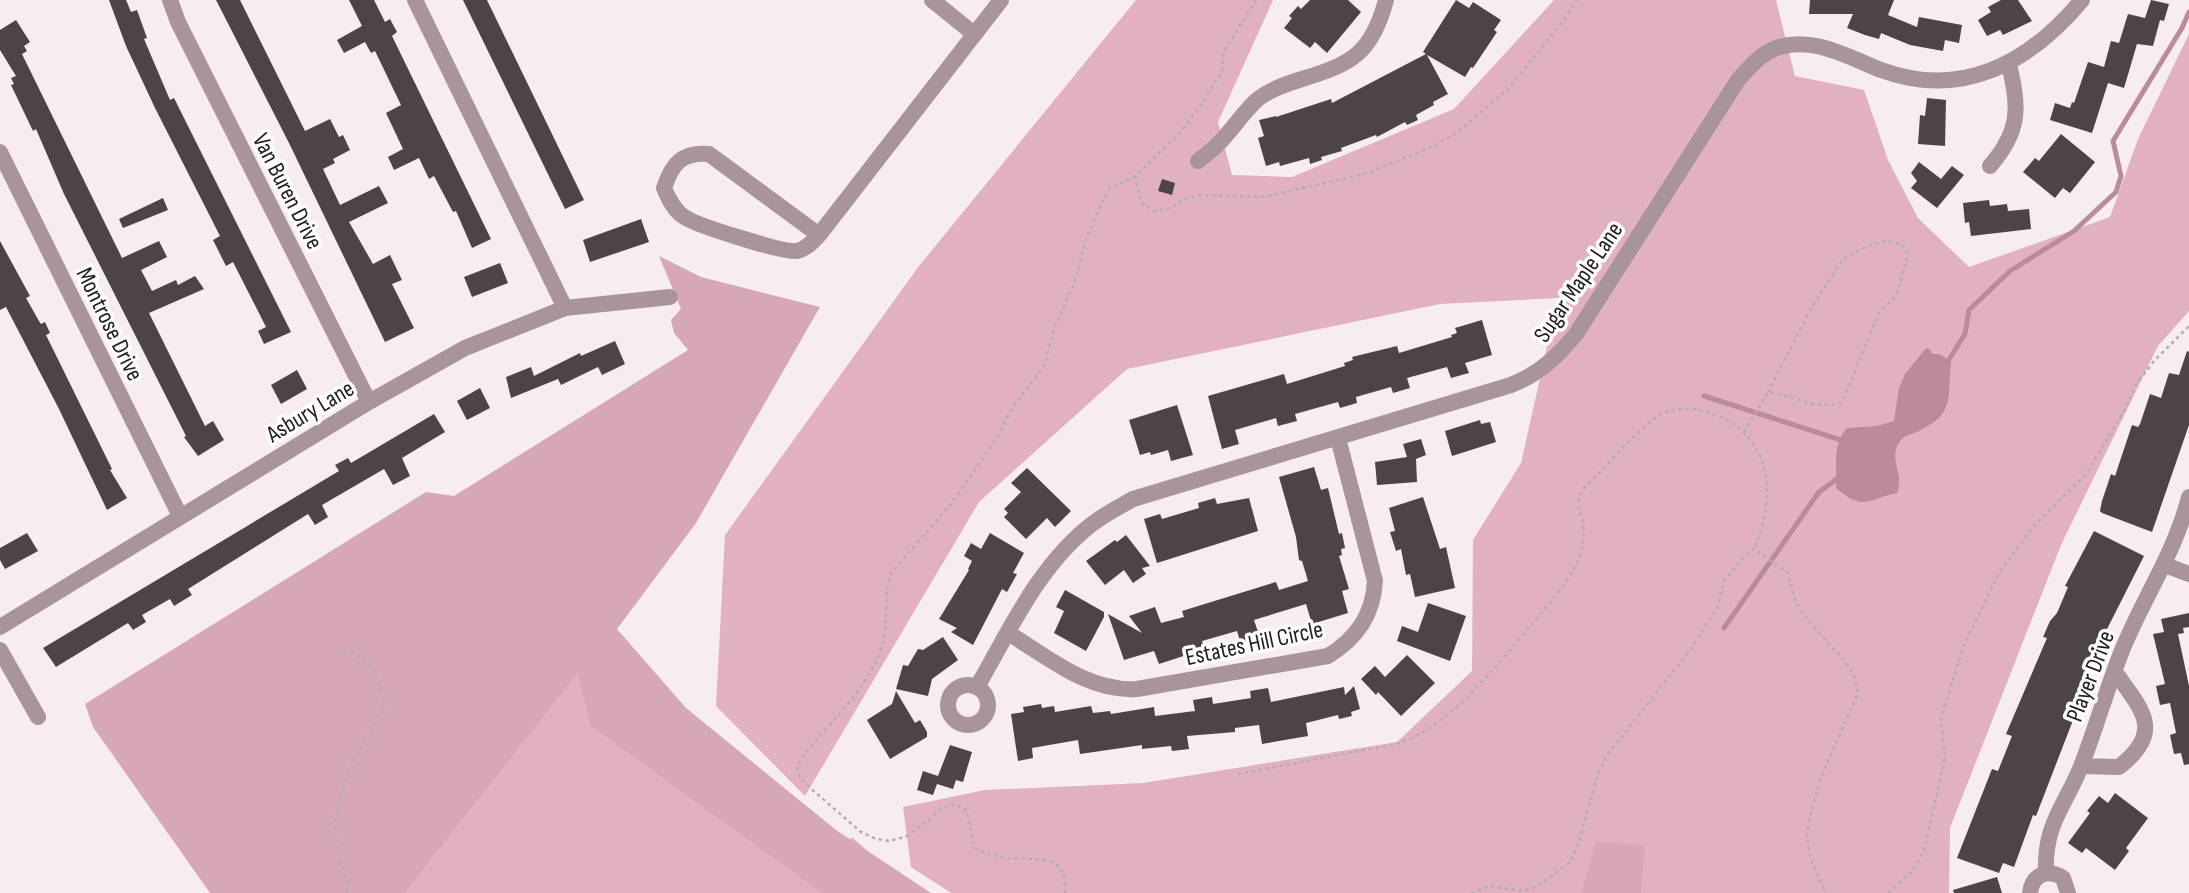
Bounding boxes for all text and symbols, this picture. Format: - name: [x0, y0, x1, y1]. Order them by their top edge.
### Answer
- street label: Van Buren Drive: [246, 128, 329, 254]
- street label: Sugar Maple Lane: [1528, 217, 1629, 348]
- street label: Montrose Drive: [70, 263, 149, 386]
- street label: Asbury Lane: [260, 374, 359, 449]
- street label: Estates Hill Circle: [1183, 615, 1326, 672]
- street label: Player Drive: [2060, 627, 2121, 726]

